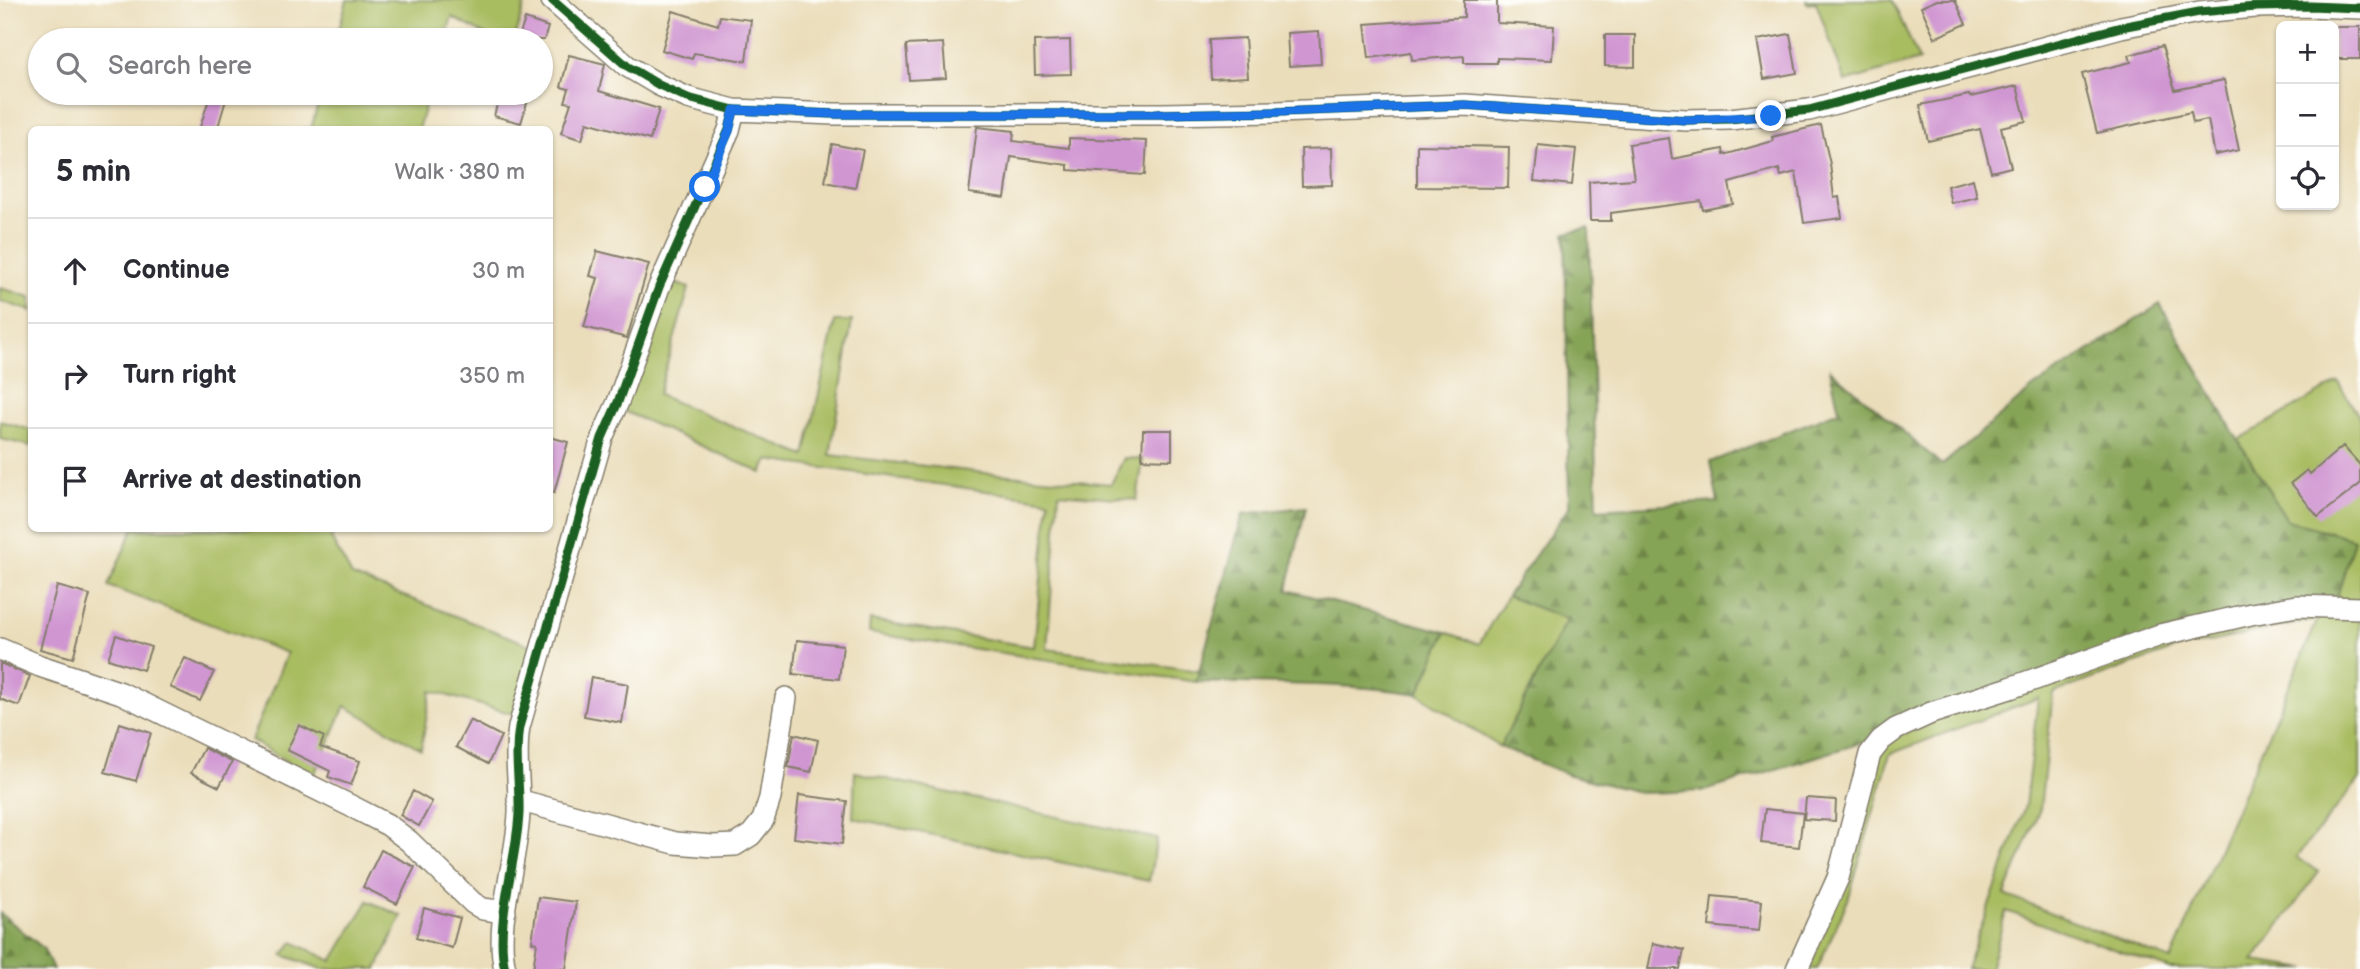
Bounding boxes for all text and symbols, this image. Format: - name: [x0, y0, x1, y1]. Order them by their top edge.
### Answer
- map controls: [2276, 21, 2339, 210]
- button: +: [2276, 21, 2339, 84]
- search box: [28, 28, 553, 105]
- icon: search: [52, 48, 90, 86]
- text: Search here: [108, 51, 252, 82]
- button: −: [2276, 84, 2339, 147]
- route end: [1755, 100, 1786, 131]
- button: locate: [2276, 147, 2339, 210]
- text: 5 min: [56, 154, 131, 190]
- text: Walk · 380 m: [395, 158, 525, 186]
- route start: [689, 171, 720, 202]
- icon: ahead: [56, 252, 94, 290]
- text: Continue: [123, 255, 230, 286]
- text: 30 m: [472, 257, 525, 285]
- icon: right: [56, 357, 94, 395]
- text: Turn right: [123, 360, 236, 391]
- text: 350 m: [459, 362, 525, 390]
- icon: arrive: [56, 462, 94, 500]
- text: Arrive at destination: [123, 465, 362, 496]

